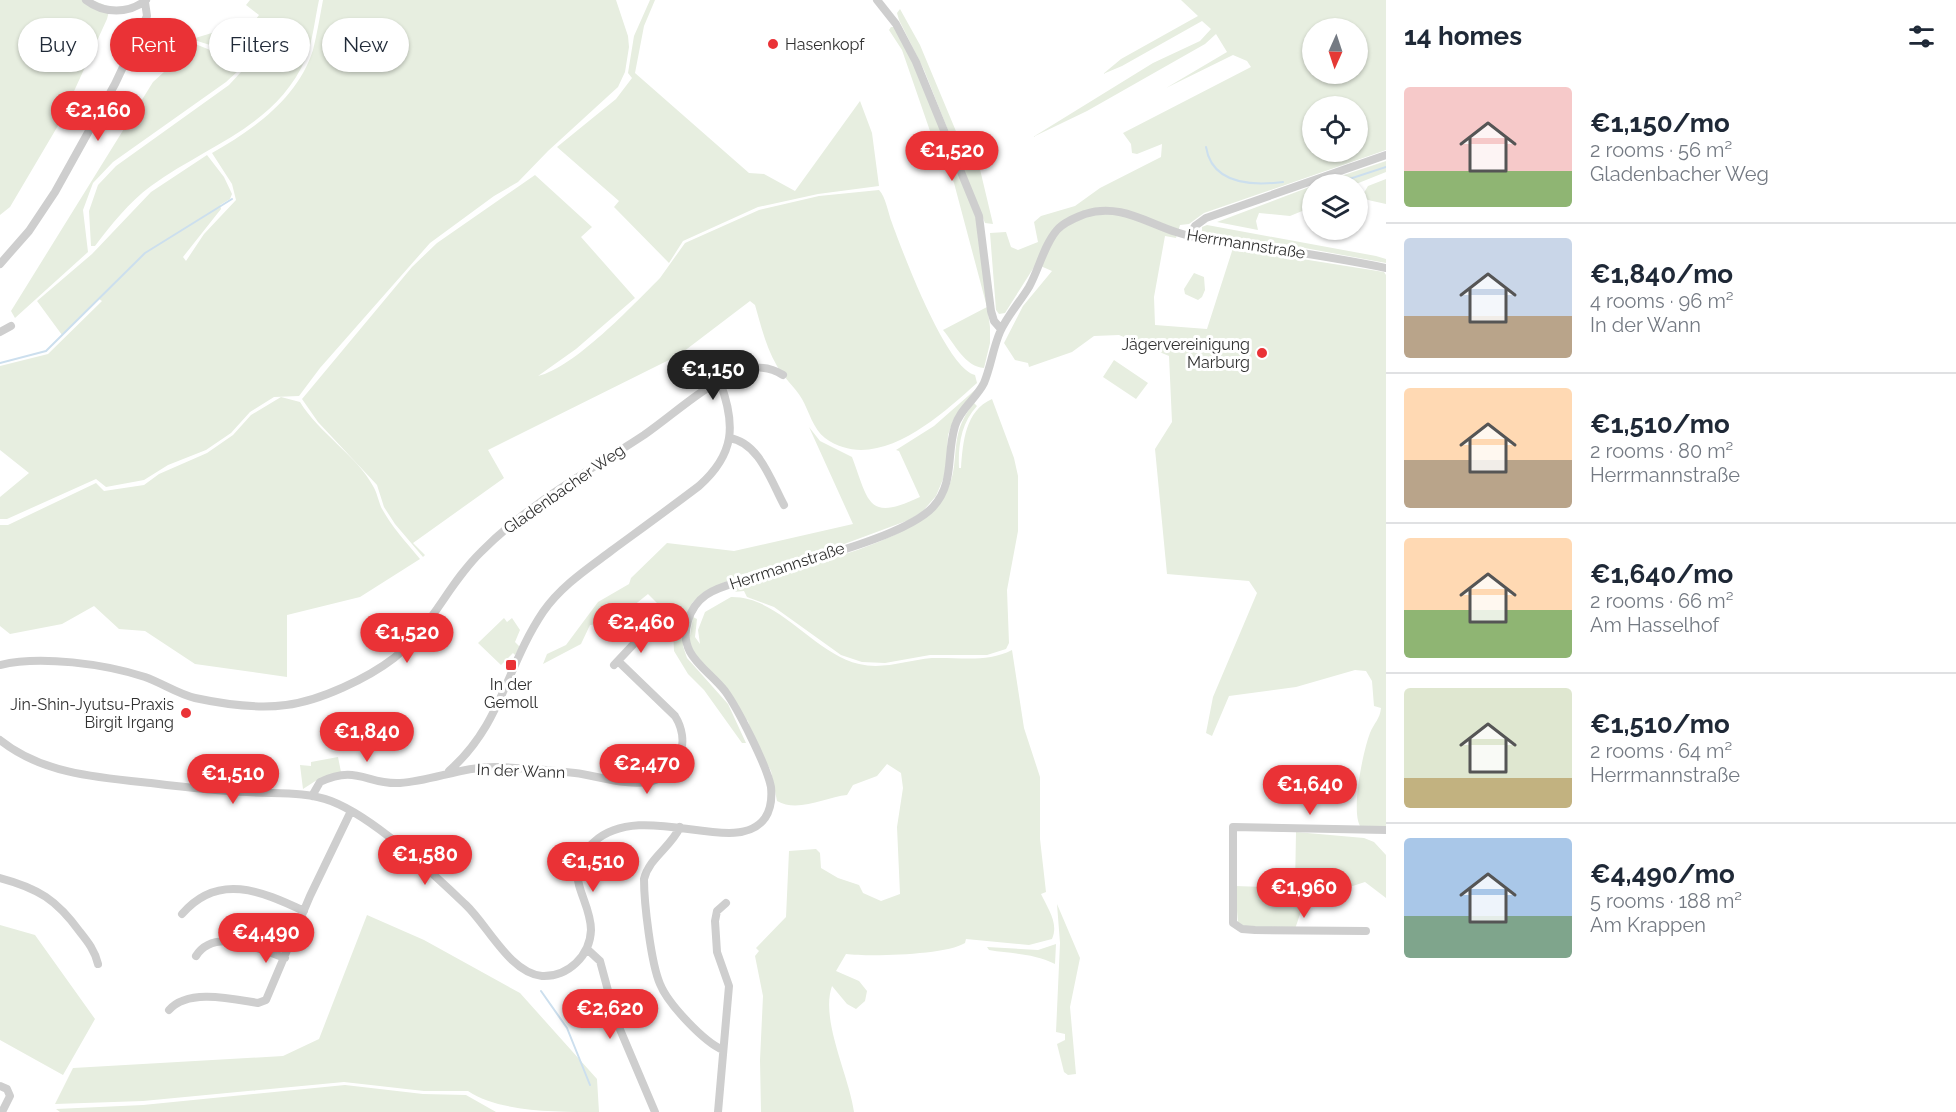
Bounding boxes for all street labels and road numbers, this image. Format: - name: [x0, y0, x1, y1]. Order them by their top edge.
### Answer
- street label: Herrmannstraße: [1185, 225, 1307, 263]
- street label: Gladenbacher Weg: [500, 440, 628, 538]
- street label: Herrmannstraße: [727, 538, 847, 594]
- street label: In der Wann: [476, 760, 566, 782]

